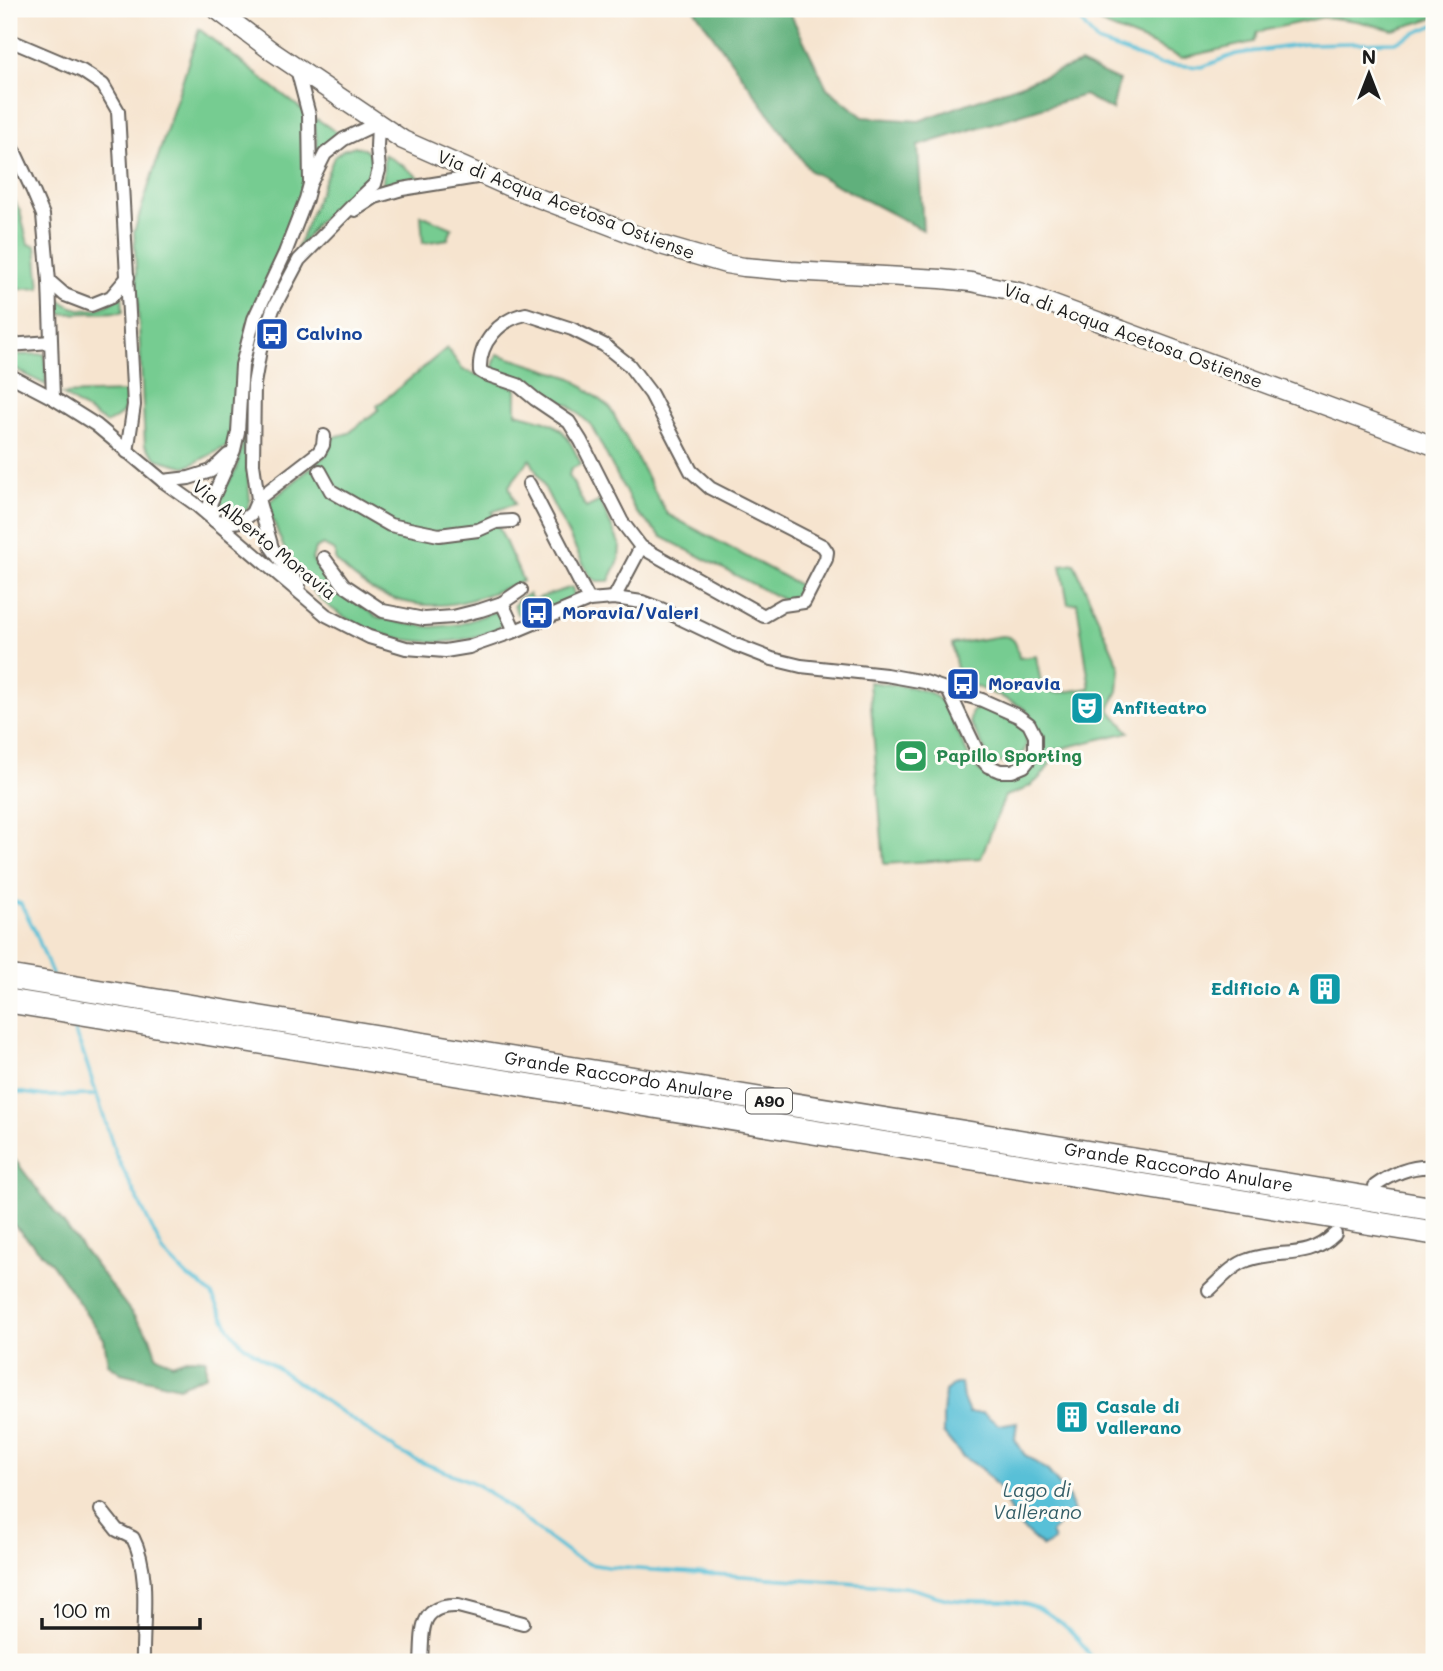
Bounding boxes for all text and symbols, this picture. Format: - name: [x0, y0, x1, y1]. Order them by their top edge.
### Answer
- north arrow: [1334, 38, 1404, 108]
- text: N: [1362, 44, 1376, 69]
- street label: Via di Acqua Acetosa Ostiense: [434, 144, 699, 264]
- street label: Via di Acqua Acetosa Ostiense: [1000, 277, 1266, 393]
- bus stop icon: Calvino: [253, 315, 291, 353]
- place label: Calvino: [296, 321, 362, 345]
- street label: Via Alberto Moravia: [188, 474, 342, 605]
- bus stop icon: Moravia/Valeri: [518, 594, 556, 632]
- place label: Moravia/Valeri: [562, 600, 699, 624]
- bus stop icon: Moravia: [944, 665, 982, 703]
- place label: Moravia: [988, 671, 1061, 695]
- theatre icon: Anfiteatro: [1068, 689, 1106, 727]
- place label: Anfiteatro: [1112, 695, 1207, 719]
- sports icon: Papillo Sporting: [892, 737, 930, 775]
- place label: Papillo Sporting: [936, 743, 1082, 767]
- building icon: Edificio A: [1306, 970, 1344, 1008]
- place label: Edificio A: [1210, 976, 1300, 1000]
- street label: Grande Raccordo Anulare: [503, 1045, 735, 1106]
- road number: A90: [746, 1088, 792, 1114]
- street label: Grande Raccordo Anulare: [1062, 1136, 1295, 1197]
- place label: Casale di Vallerano: [1096, 1394, 1181, 1439]
- building icon: Casale di Vallerano: [1053, 1398, 1091, 1436]
- water label: Lago di Vallerano: [993, 1477, 1082, 1524]
- scale bar: [42, 1587, 200, 1631]
- text: 100 m: [52, 1596, 111, 1623]

